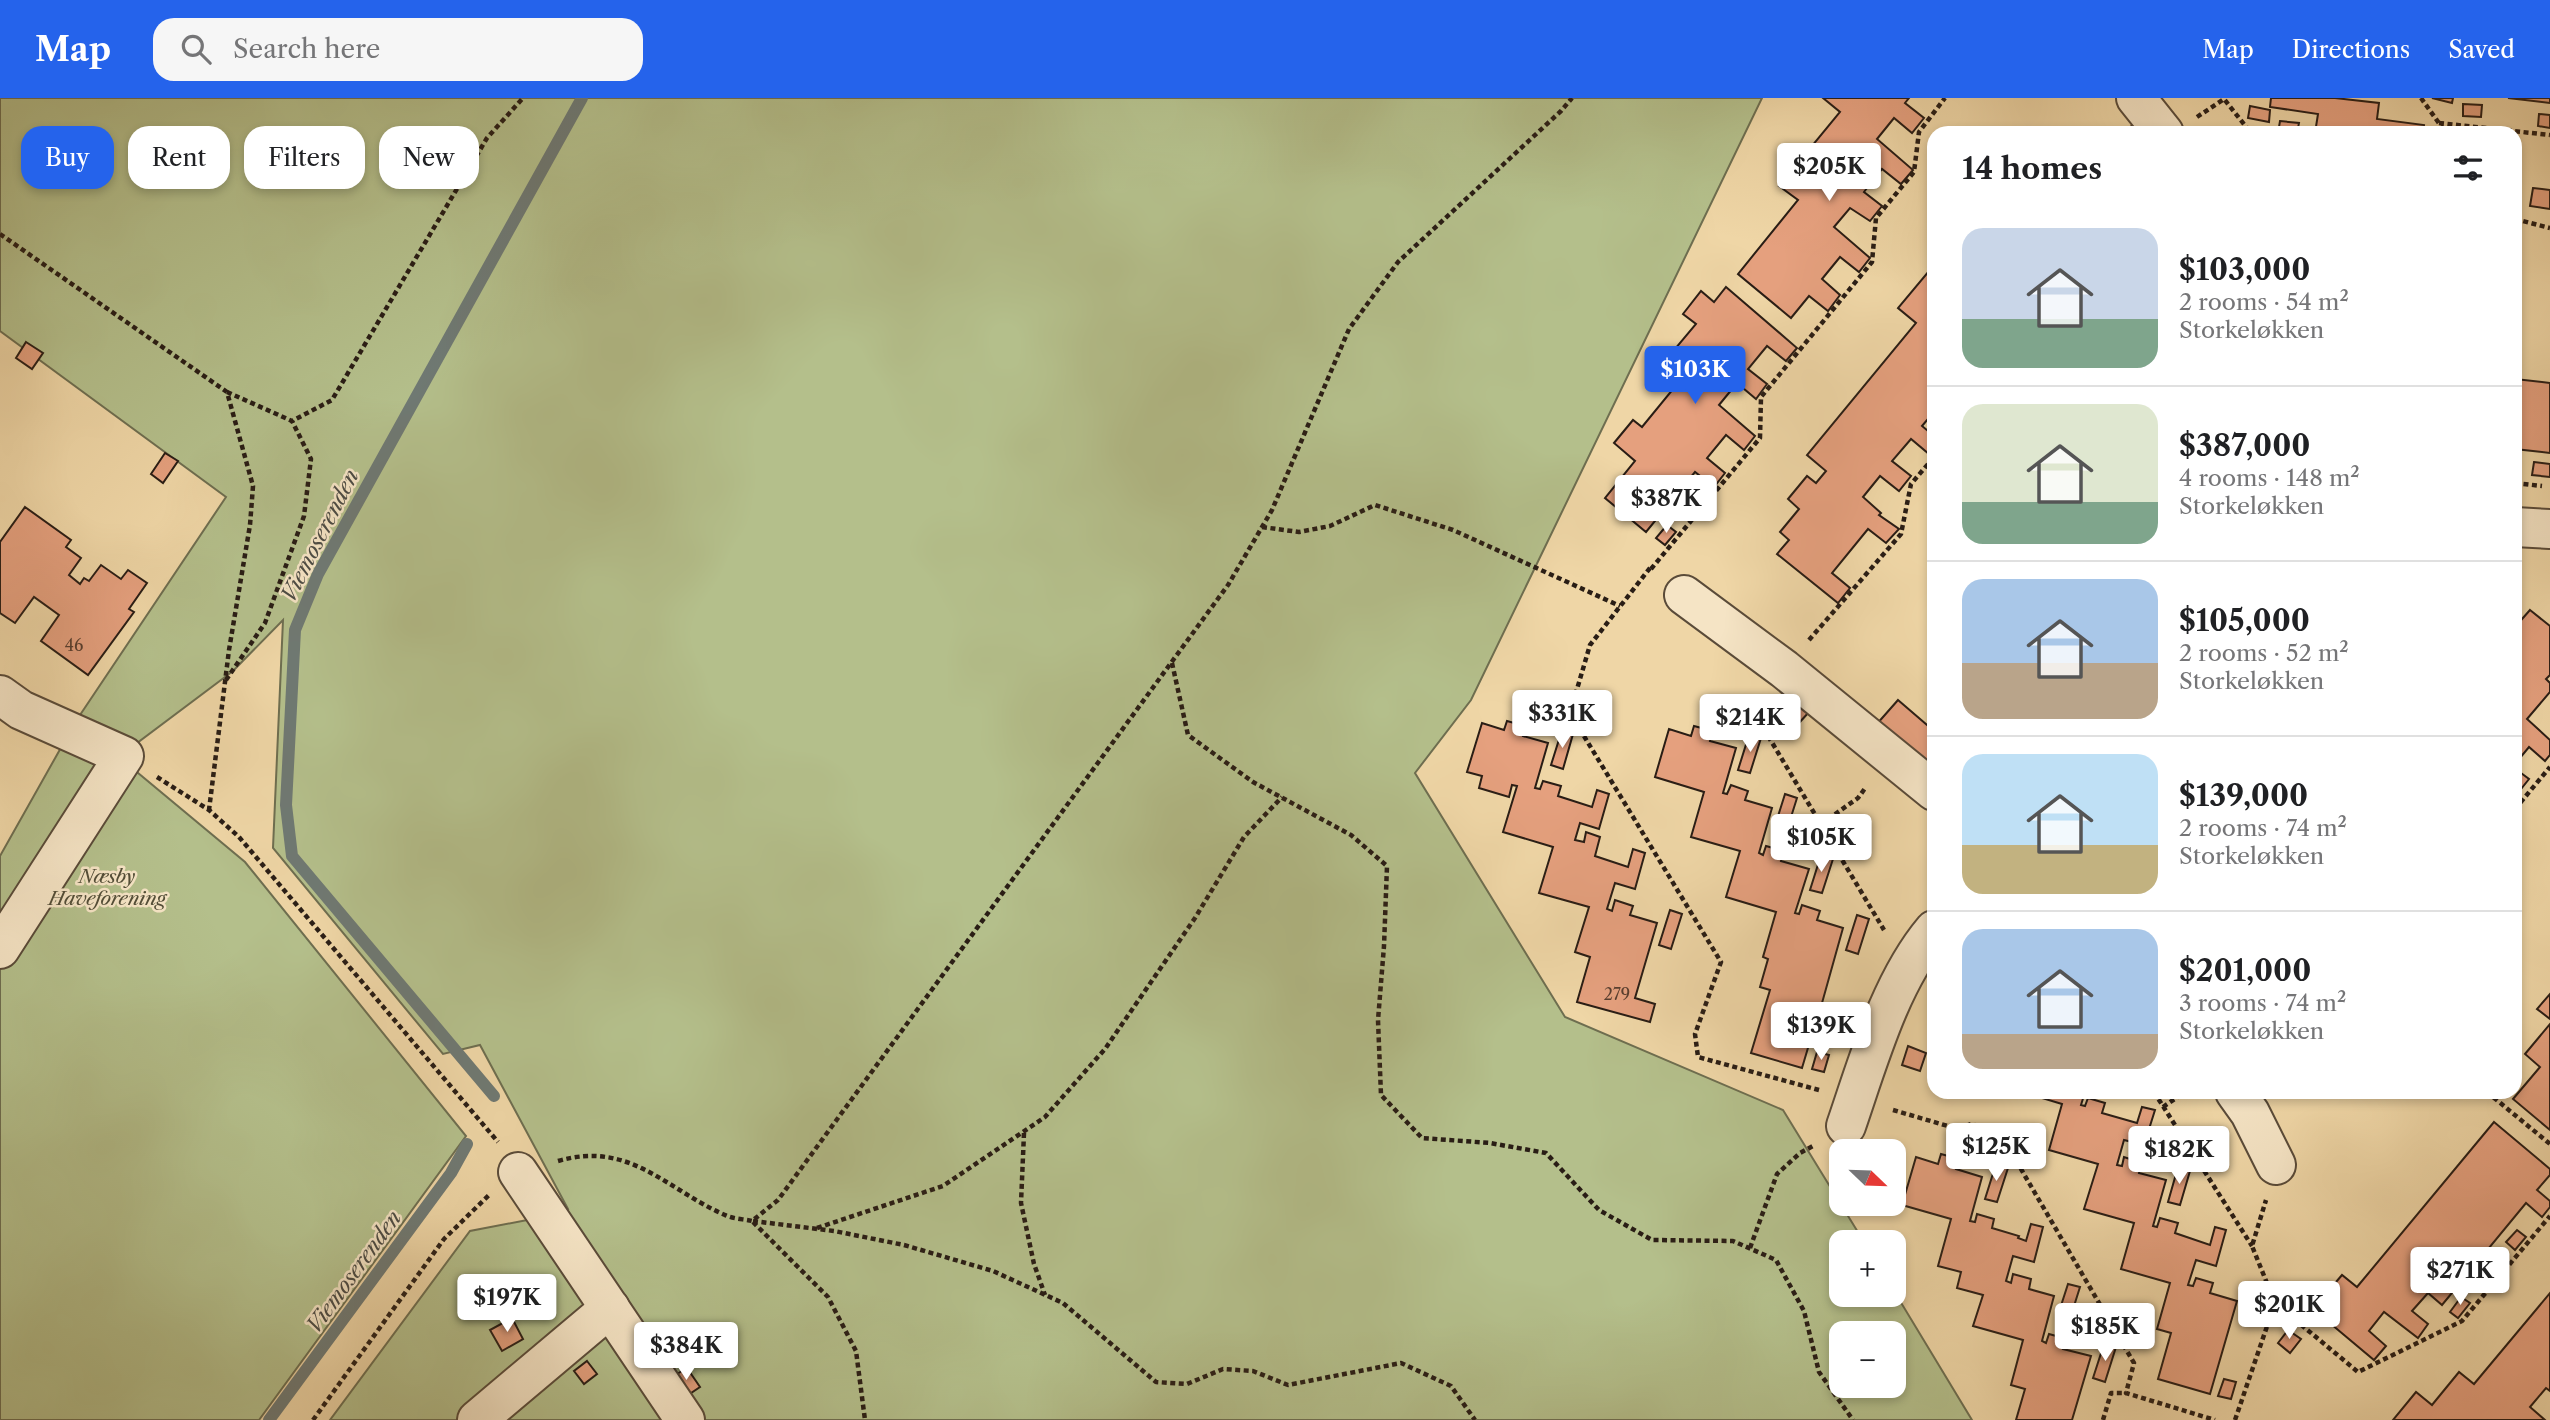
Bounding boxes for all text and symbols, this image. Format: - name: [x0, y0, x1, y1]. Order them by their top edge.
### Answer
- search box: [153, 18, 643, 81]
- text: Map: [35, 29, 111, 70]
- icon: search: [177, 30, 215, 68]
- text: Search here: [233, 33, 380, 65]
- text: Map: [2202, 35, 2254, 64]
- text: Directions: [2292, 35, 2410, 64]
- text: Saved: [2448, 35, 2515, 64]
- chip: Buy: [21, 126, 114, 189]
- chip: Rent: [128, 126, 230, 189]
- chip: Filters: [244, 126, 365, 189]
- chip: New: [379, 126, 479, 189]
- pin: $205K: [1780, 144, 1878, 203]
- icon: filters: [2449, 149, 2487, 187]
- text: 14 homes: [1962, 150, 2102, 187]
- text: $205K: [1793, 152, 1865, 180]
- text: $103,000: [2179, 251, 2310, 288]
- icon: home: [2018, 256, 2102, 340]
- text: 2 rooms · 54 m²: [2179, 288, 2349, 316]
- text: Storkeløkken: [2179, 316, 2324, 344]
- pin: $103K: [1646, 346, 1744, 406]
- text: $103K: [1660, 355, 1730, 383]
- text: $387,000: [2179, 427, 2310, 464]
- icon: home: [2018, 432, 2102, 516]
- text: 4 rooms · 148 m²: [2179, 464, 2360, 492]
- water label: Viemoserenden: [276, 466, 364, 606]
- pin: $387K: [1617, 476, 1715, 535]
- text: $387K: [1631, 484, 1701, 512]
- text: Storkeløkken: [2179, 492, 2324, 520]
- text: $105,000: [2179, 602, 2310, 639]
- icon: home: [2018, 607, 2102, 691]
- house number: 46: [65, 635, 83, 655]
- text: 2 rooms · 52 m²: [2179, 639, 2349, 667]
- text: Storkeløkken: [2179, 667, 2324, 695]
- pin: $331K: [1513, 690, 1611, 750]
- pin: $214K: [1701, 694, 1799, 754]
- text: $331K: [1528, 699, 1596, 727]
- text: $214K: [1716, 703, 1784, 731]
- text: $139,000: [2179, 777, 2308, 814]
- icon: home: [2018, 782, 2102, 866]
- pin: $105K: [1772, 814, 1870, 874]
- text: 2 rooms · 74 m²: [2179, 814, 2347, 842]
- text: $105K: [1787, 823, 1855, 851]
- text: Storkeløkken: [2179, 842, 2324, 870]
- park label: Næsby Haveforening: [46, 865, 168, 910]
- text: $201,000: [2179, 952, 2311, 989]
- icon: home: [2018, 957, 2102, 1041]
- house number: 279: [1604, 984, 1630, 1004]
- text: 3 rooms · 74 m²: [2179, 989, 2346, 1017]
- pin: $139K: [1772, 1002, 1870, 1062]
- text: $139K: [1787, 1011, 1855, 1039]
- text: Storkeløkken: [2179, 1017, 2324, 1045]
- pin: $125K: [1947, 1124, 2045, 1183]
- pin: $182K: [2130, 1126, 2228, 1186]
- text: $125K: [1962, 1132, 2030, 1160]
- text: $182K: [2144, 1135, 2214, 1163]
- north arrow: [1829, 1139, 1906, 1216]
- map controls: [1829, 1139, 1906, 1398]
- water label: Viemoserenden: [301, 1206, 406, 1338]
- button: +: [1829, 1230, 1906, 1307]
- pin: $271K: [2411, 1248, 2509, 1307]
- text: $271K: [2426, 1256, 2494, 1284]
- pin: $197K: [458, 1274, 556, 1334]
- pin: $201K: [2240, 1282, 2338, 1341]
- text: $197K: [473, 1283, 541, 1311]
- text: $201K: [2254, 1290, 2324, 1318]
- pin: $185K: [2056, 1304, 2154, 1363]
- text: $185K: [2071, 1312, 2139, 1340]
- button: −: [1829, 1321, 1906, 1398]
- pin: $384K: [637, 1322, 735, 1382]
- text: $384K: [650, 1331, 722, 1359]

